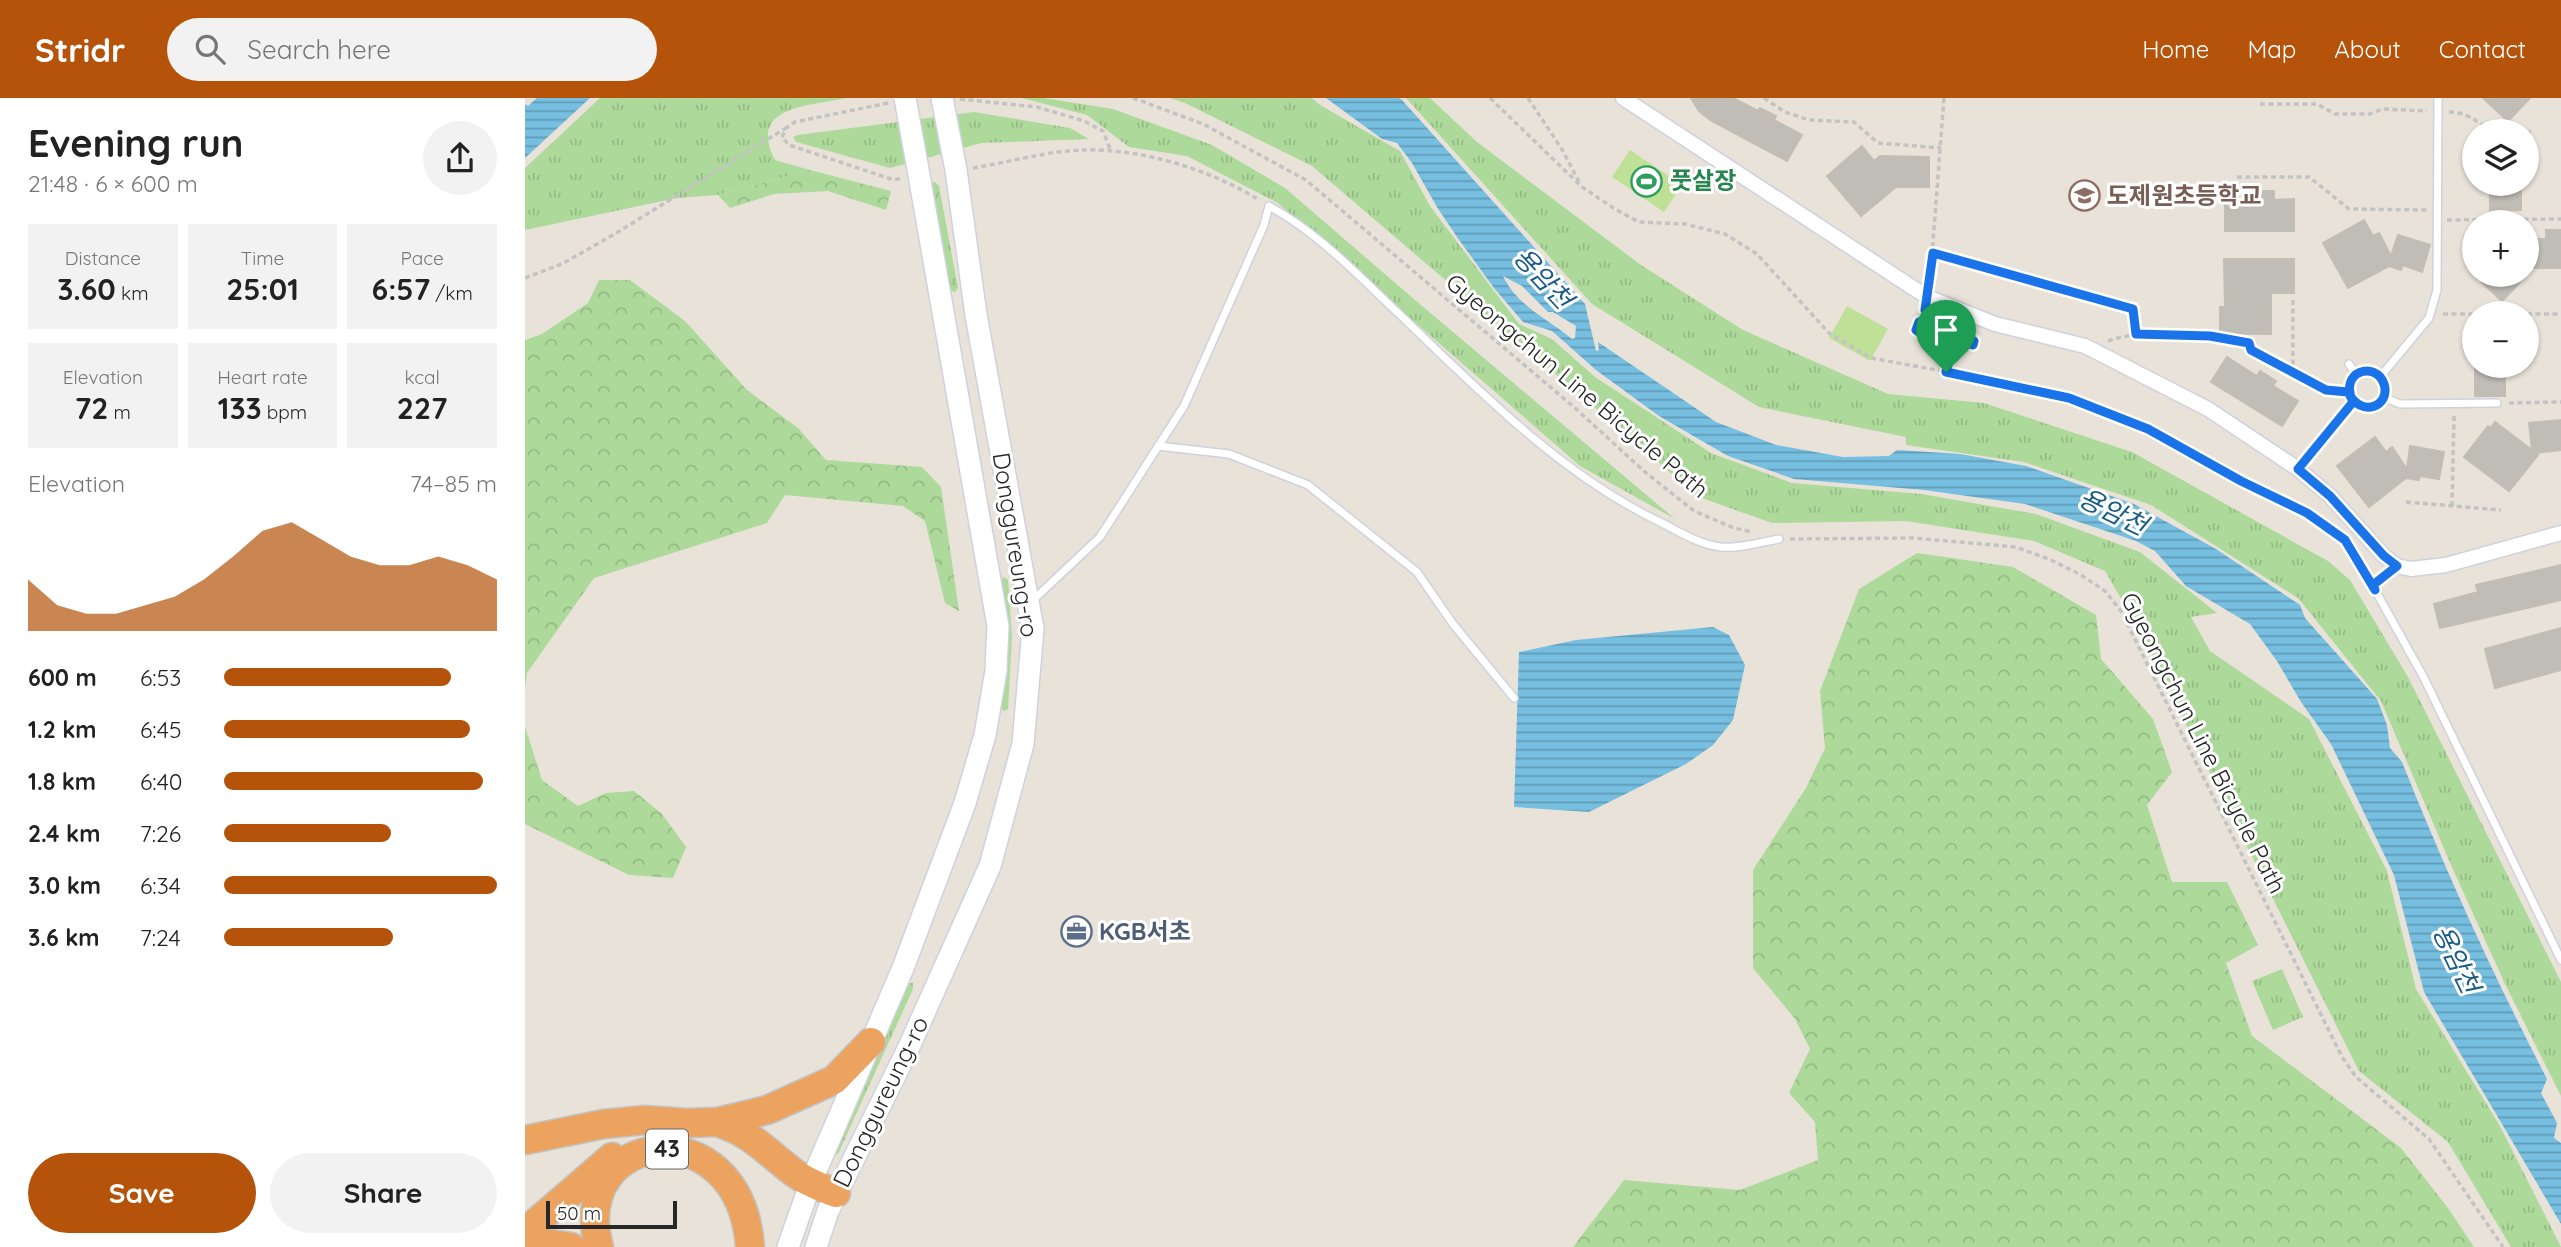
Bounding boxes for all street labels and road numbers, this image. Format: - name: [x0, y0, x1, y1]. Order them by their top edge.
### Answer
- street label: Gyeongchun Line Bicycle Path: [1440, 267, 1715, 504]
- street label: Donggureung-ro: [987, 450, 1045, 639]
- street label: Gyeongchun Line Bicycle Path: [2115, 587, 2293, 898]
- street label: Donggureung-ro: [826, 1011, 934, 1192]
- road number: 43: [646, 1130, 688, 1168]

